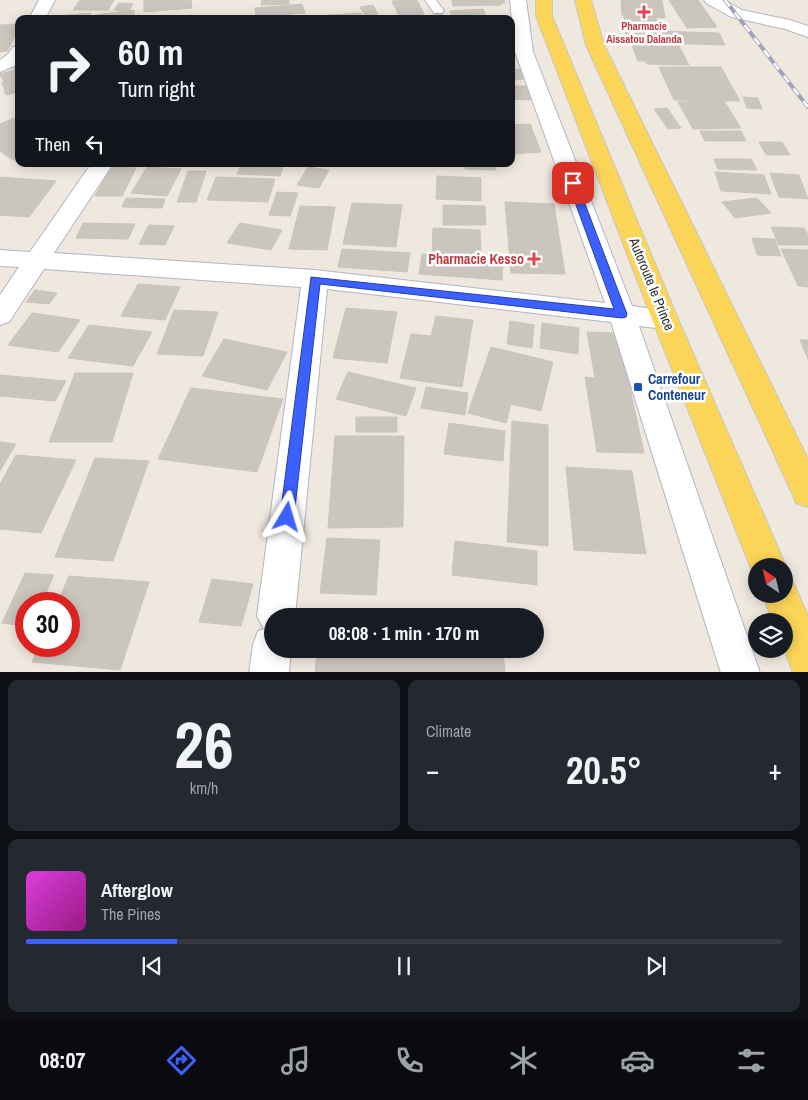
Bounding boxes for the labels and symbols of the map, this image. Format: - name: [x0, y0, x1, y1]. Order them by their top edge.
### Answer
- marker: Pharmacie Aissatou Dalanda: [638, 6, 650, 18]
- place label: Pharmacie Aissatou Dalanda: [606, 19, 682, 46]
- pin: [552, 162, 594, 204]
- street label: Autoroute le Prince: [625, 234, 679, 333]
- place label: Pharmacie Kesso: [428, 250, 524, 268]
- marker: Pharmacie Kesso: [528, 253, 540, 265]
- place label: Carrefour Conteneur: [648, 370, 706, 404]
- marker: Carrefour Conteneur: [632, 381, 644, 393]
- position arrow: [260, 490, 312, 542]
- north arrow: [748, 558, 792, 602]
- speed limit sign: 30: [15, 592, 80, 657]

